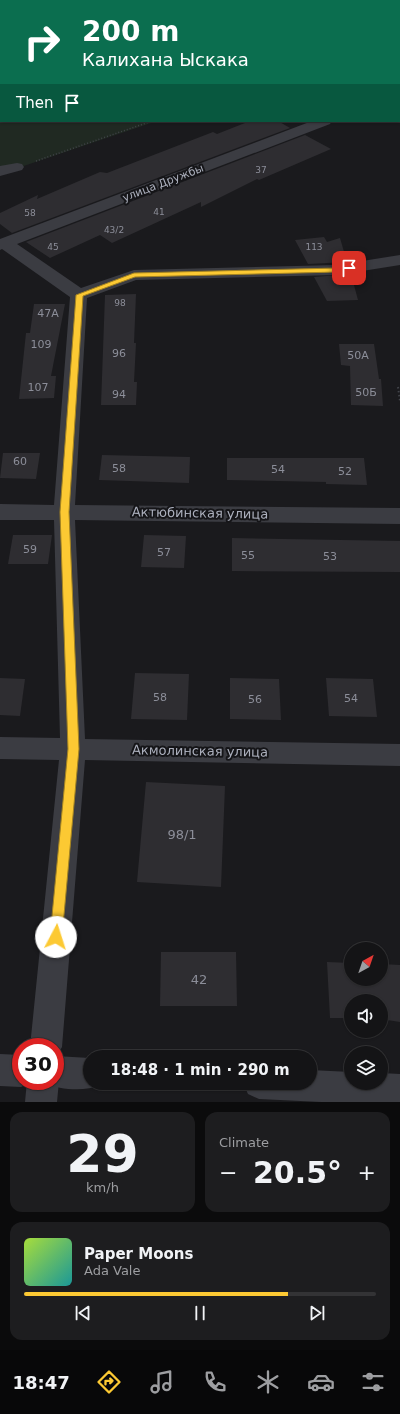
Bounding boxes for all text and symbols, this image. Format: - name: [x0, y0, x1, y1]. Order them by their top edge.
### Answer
- text: 200 m: [82, 15, 179, 48]
- icon: right: [16, 16, 68, 68]
- text: Калихана Ыскака: [82, 49, 249, 70]
- icon: arrive: [61, 92, 83, 114]
- text: Then: [16, 94, 53, 112]
- street label: улица Дружбы: [121, 162, 205, 204]
- house number: 37: [255, 165, 267, 175]
- house number: 41: [153, 207, 165, 217]
- house number: 58: [24, 208, 36, 218]
- house number: 43/2: [104, 225, 124, 235]
- house number: 45: [47, 242, 59, 252]
- house number: 113: [305, 242, 323, 252]
- pin: [332, 251, 366, 285]
- icon: arrive: [338, 257, 360, 279]
- house number: 98: [114, 298, 126, 308]
- house number: 47А: [37, 307, 59, 320]
- house number: 109: [31, 338, 52, 351]
- house number: 96: [112, 347, 126, 360]
- house number: 50А: [347, 349, 369, 362]
- house number: 107: [28, 381, 49, 394]
- house number: 50Б: [355, 386, 377, 399]
- house number: 94: [112, 388, 126, 401]
- house number: 60: [13, 455, 27, 468]
- house number: 58: [112, 462, 126, 475]
- house number: 54: [271, 463, 285, 476]
- house number: 52: [338, 465, 352, 478]
- street label: Актюбинская улица: [132, 504, 268, 522]
- house number: 59: [23, 543, 37, 556]
- house number: 57: [157, 546, 171, 559]
- house number: 55: [241, 549, 255, 562]
- house number: 53: [323, 550, 337, 563]
- house number: 58: [153, 691, 167, 704]
- house number: 54: [344, 692, 358, 705]
- house number: 56: [248, 693, 262, 706]
- street label: Акмолинская улица: [132, 742, 268, 760]
- house number: 98/1: [167, 827, 197, 842]
- position arrow: [35, 916, 77, 958]
- north arrow: [344, 942, 388, 986]
- map controls: [344, 942, 388, 1090]
- house number: 42: [191, 972, 207, 987]
- button: sound: [344, 994, 388, 1038]
- speed limit sign: 30: [12, 1038, 64, 1090]
- button: layers: [344, 1046, 388, 1090]
- text: 18:48 · 1 min · 290 m: [110, 1061, 290, 1079]
- text: 29: [66, 1124, 139, 1184]
- text: Climate: [219, 1135, 269, 1150]
- text: 20.5°: [253, 1155, 342, 1190]
- text: −: [219, 1160, 237, 1185]
- text: +: [358, 1160, 376, 1185]
- text: km/h: [86, 1180, 119, 1195]
- text: Paper Moons: [84, 1245, 193, 1263]
- text: Ada Vale: [84, 1263, 140, 1278]
- icon: previous: [72, 1302, 94, 1324]
- icon: pause: [189, 1302, 211, 1324]
- icon: next: [306, 1302, 328, 1324]
- icon: directions: [95, 1368, 123, 1396]
- icon: music: [148, 1368, 176, 1396]
- icon: phone: [201, 1368, 229, 1396]
- icon: climate: [254, 1368, 282, 1396]
- icon: car: [307, 1368, 335, 1396]
- icon: filters: [359, 1368, 387, 1396]
- text: 18:47: [12, 1372, 70, 1393]

